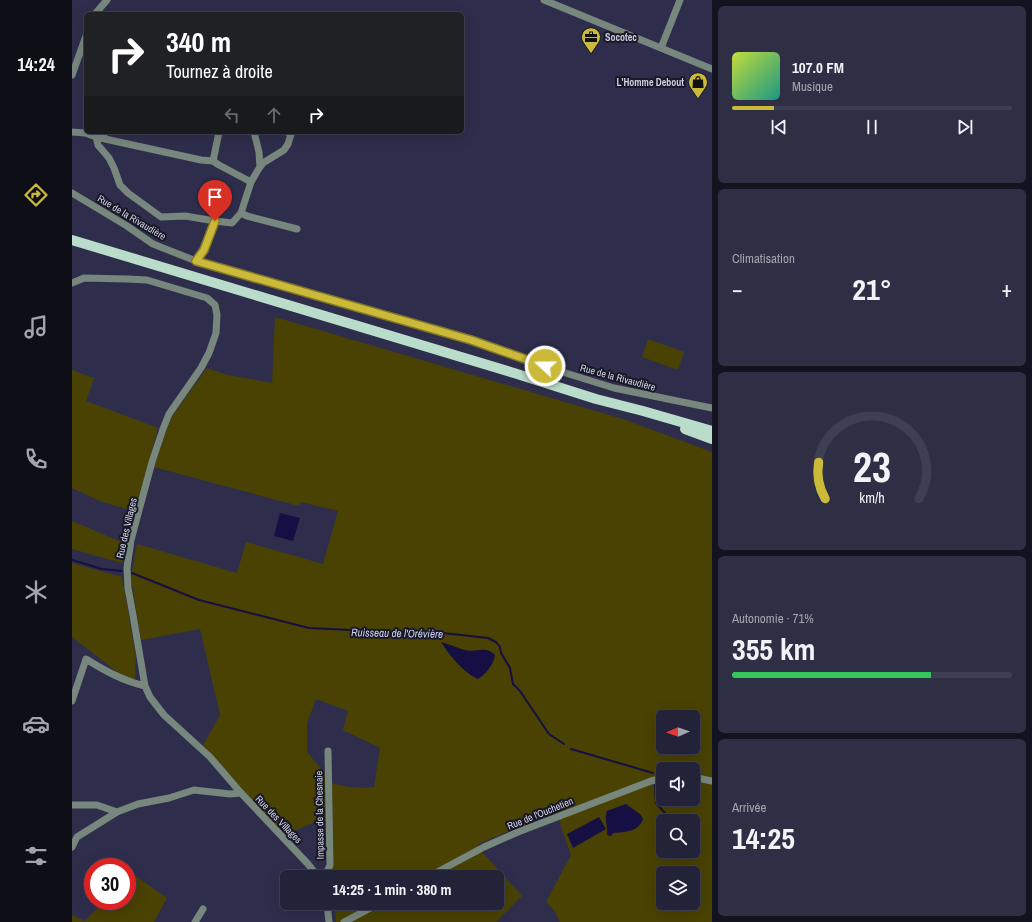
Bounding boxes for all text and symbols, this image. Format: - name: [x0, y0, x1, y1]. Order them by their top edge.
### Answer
- text: 340 m: [166, 23, 231, 61]
- office icon: Socotec: [580, 26, 602, 54]
- icon: right: [100, 28, 152, 80]
- place label: Socotec: [605, 31, 637, 44]
- text: 14:24: [17, 52, 55, 77]
- text: 107.0 FM: [792, 57, 844, 78]
- text: Tournez à droite: [166, 59, 273, 84]
- shop icon: L'Homme Debout: [687, 71, 709, 99]
- place label: L'Homme Debout: [616, 76, 684, 89]
- text: Musique: [792, 78, 833, 95]
- icon: left: [221, 104, 243, 126]
- icon: ahead: [263, 104, 285, 126]
- icon: right: [305, 104, 327, 126]
- icon: previous: [768, 116, 790, 138]
- icon: pause: [861, 116, 883, 138]
- icon: next: [954, 116, 976, 138]
- pin: [198, 180, 232, 221]
- icon: directions: [22, 181, 50, 209]
- icon: arrive: [204, 186, 226, 208]
- street label: Rue de la Rivaudière: [95, 192, 169, 243]
- text: Climatisation: [732, 250, 795, 267]
- text: 21°: [852, 269, 892, 309]
- text: −: [732, 274, 743, 304]
- text: +: [1001, 274, 1012, 304]
- icon: music: [22, 313, 50, 341]
- position arrow: [524, 345, 566, 387]
- street label: Rue de la Rivaudière: [579, 361, 657, 394]
- text: 23: [853, 439, 891, 495]
- icon: phone: [22, 445, 50, 473]
- text: km/h: [859, 488, 885, 507]
- street label: Rue des Villages: [113, 497, 140, 560]
- icon: climate: [22, 578, 50, 606]
- text: Autonomie · 71%: [732, 610, 814, 627]
- water label: Ruisseau de l'Orévière: [351, 625, 443, 641]
- text: 355 km: [732, 629, 815, 669]
- icon: car: [22, 710, 50, 738]
- north arrow: [656, 710, 700, 754]
- map controls: [656, 710, 700, 910]
- button: sound: [656, 762, 700, 806]
- street label: Impasse de la Chesnaie: [312, 770, 327, 859]
- street label: Rue des Villages: [252, 793, 305, 846]
- street label: Rue de l'Ouchetien: [505, 794, 575, 833]
- text: Arrivée: [732, 799, 766, 816]
- button: search: [656, 814, 700, 858]
- text: 14:25: [732, 818, 795, 858]
- icon: filters: [22, 842, 50, 870]
- speed limit sign: 30: [84, 858, 136, 910]
- button: layers: [656, 866, 700, 910]
- text: 14:25 · 1 min · 380 m: [333, 879, 451, 900]

